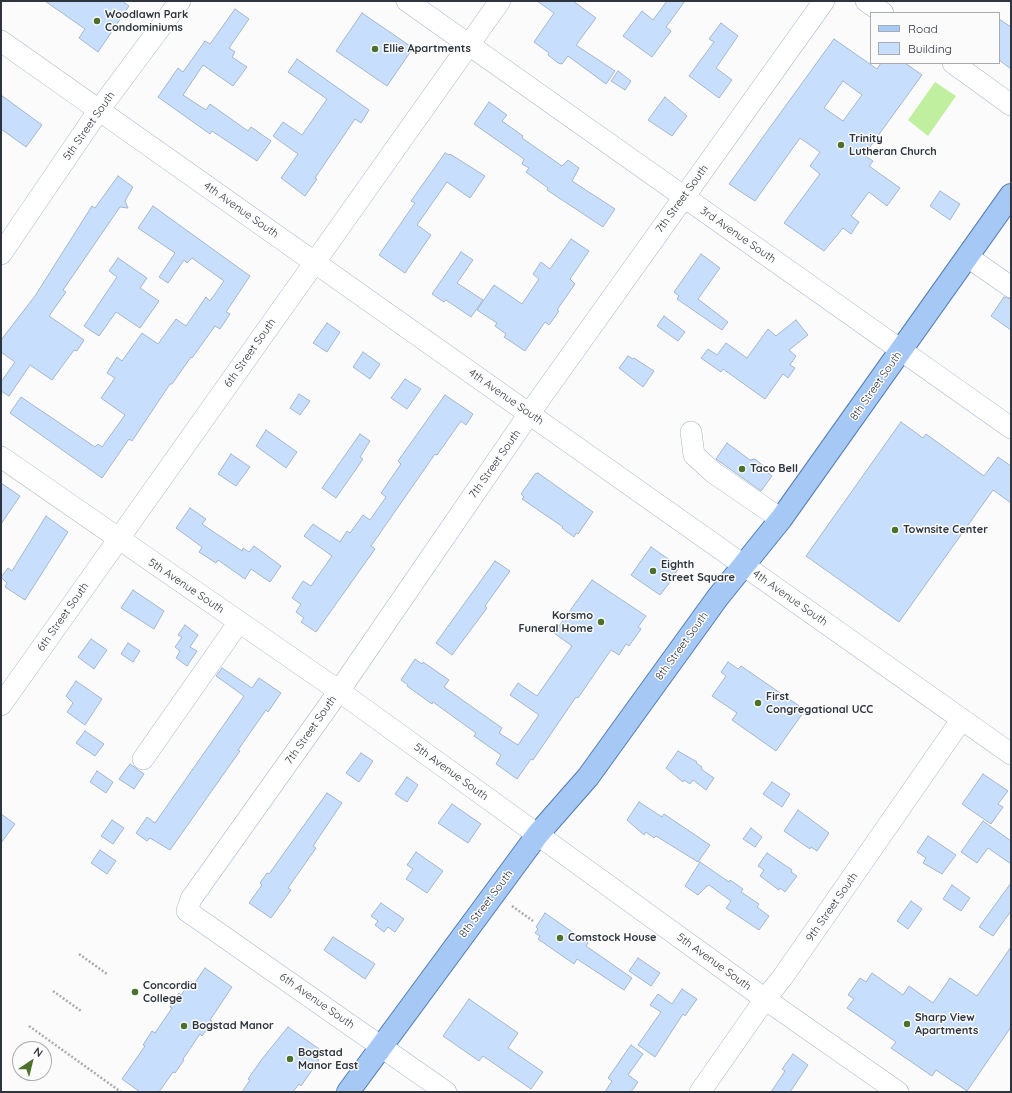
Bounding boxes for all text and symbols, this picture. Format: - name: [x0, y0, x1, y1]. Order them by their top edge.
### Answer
- place label: Woodlawn Park Condominiums: [105, 8, 188, 34]
- legend: [870, 12, 1000, 64]
- marker: Woodlawn Park Condominiums: [92, 16, 102, 26]
- text: Road: [908, 21, 938, 36]
- text: Building: [908, 41, 952, 56]
- place label: Ellie Apartments: [383, 42, 471, 56]
- marker: Ellie Apartments: [370, 44, 380, 54]
- street label: 5th Street South: [60, 89, 118, 163]
- place label: Trinity Lutheran Church: [849, 132, 937, 158]
- marker: Trinity Lutheran Church: [836, 140, 846, 150]
- street label: 7th Street South: [653, 162, 711, 236]
- street label: 4th Avenue South: [201, 179, 281, 241]
- street label: 3rd Avenue South: [698, 204, 778, 266]
- street label: 6th Street South: [221, 316, 279, 390]
- street label: 8th Street South: [847, 349, 905, 423]
- street label: 4th Avenue South: [466, 366, 546, 428]
- street label: 7th Street South: [466, 427, 524, 501]
- place label: Taco Bell: [750, 462, 798, 476]
- marker: Taco Bell: [737, 464, 747, 474]
- place label: Townsite Center: [903, 523, 988, 537]
- marker: Townsite Center: [890, 525, 900, 535]
- street label: 5th Avenue South: [146, 556, 226, 616]
- place label: Eighth Street Square: [661, 558, 735, 584]
- marker: Eighth Street Square: [648, 566, 658, 576]
- street label: 4th Avenue South: [750, 567, 830, 629]
- street label: 6th Street South: [34, 580, 92, 654]
- place label: Korsmo Funeral Home: [518, 609, 593, 635]
- street label: 8th Street South: [653, 609, 711, 683]
- marker: Korsmo Funeral Home: [596, 617, 606, 627]
- place label: First Congregational UCC: [766, 690, 873, 716]
- street label: 7th Street South: [282, 693, 340, 767]
- marker: First Congregational UCC: [753, 698, 763, 708]
- street label: 5th Avenue South: [411, 741, 491, 803]
- street label: 8th Street South: [456, 868, 516, 940]
- street label: 9th Street South: [803, 870, 861, 944]
- place label: Comstock House: [568, 931, 657, 945]
- street label: 5th Avenue South: [674, 931, 754, 993]
- marker: Comstock House: [555, 933, 565, 943]
- street label: 6th Avenue South: [277, 970, 357, 1032]
- place label: Concordia College: [143, 979, 197, 1005]
- marker: Concordia College: [130, 987, 140, 997]
- place label: Sharp View Apartments: [915, 1011, 978, 1037]
- place label: Bogstad Manor: [192, 1019, 274, 1033]
- marker: Sharp View Apartments: [902, 1019, 912, 1029]
- marker: Bogstad Manor: [179, 1021, 189, 1031]
- north arrow: [12, 1041, 52, 1081]
- text: N: [31, 1044, 46, 1060]
- place label: Bogstad Manor East: [298, 1046, 358, 1072]
- marker: Bogstad Manor East: [285, 1054, 295, 1064]

